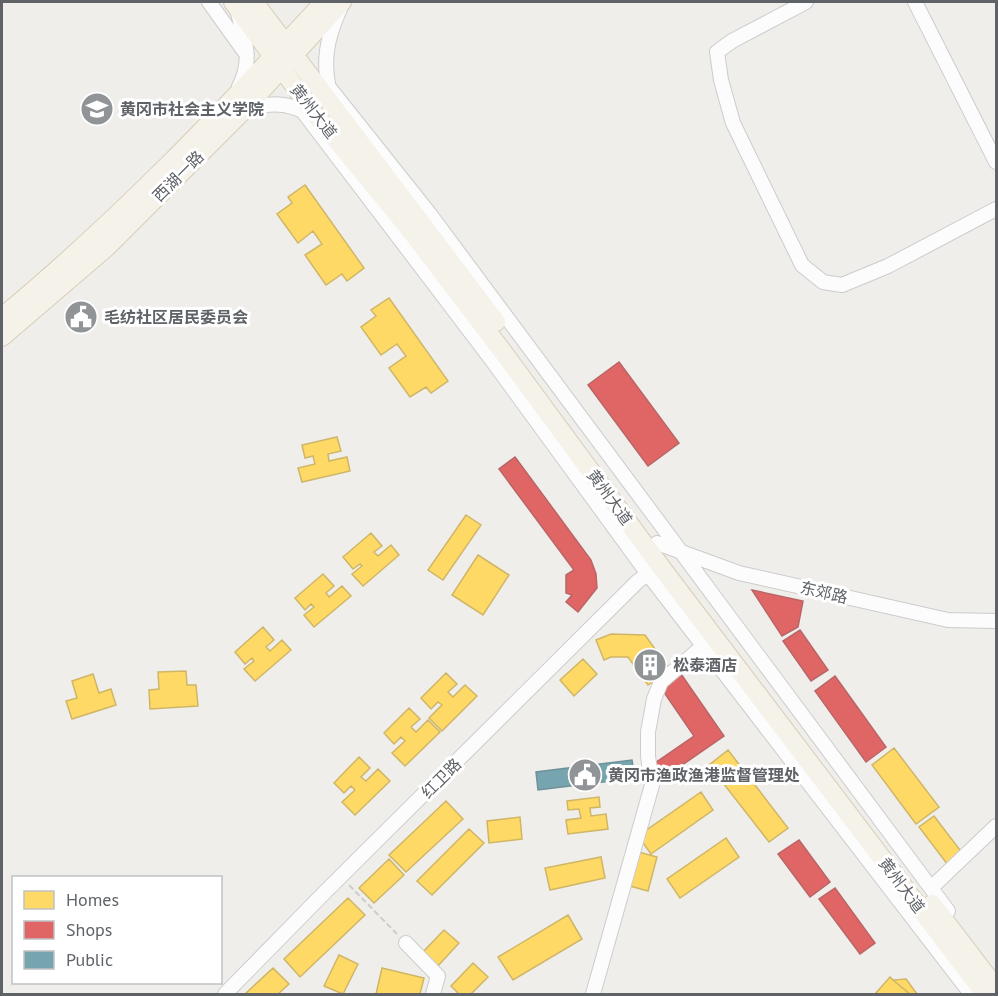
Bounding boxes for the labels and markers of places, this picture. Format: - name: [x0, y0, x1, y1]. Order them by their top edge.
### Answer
- school or university icon: 黄冈市社会主义学院: [79, 91, 115, 127]
- place label: 黄冈市社会主义学院: [120, 99, 264, 119]
- public building icon: 毛纺社区居民委员会: [63, 299, 99, 335]
- place label: 毛纺社区居民委员会: [104, 307, 248, 327]
- building icon: 松泰酒店: [632, 647, 668, 683]
- place label: 松泰酒店: [673, 655, 737, 675]
- public building icon: 黄冈市渔政渔港监督管理处: [567, 757, 603, 793]
- place label: 黄冈市渔政渔港监督管理处: [608, 765, 800, 785]

